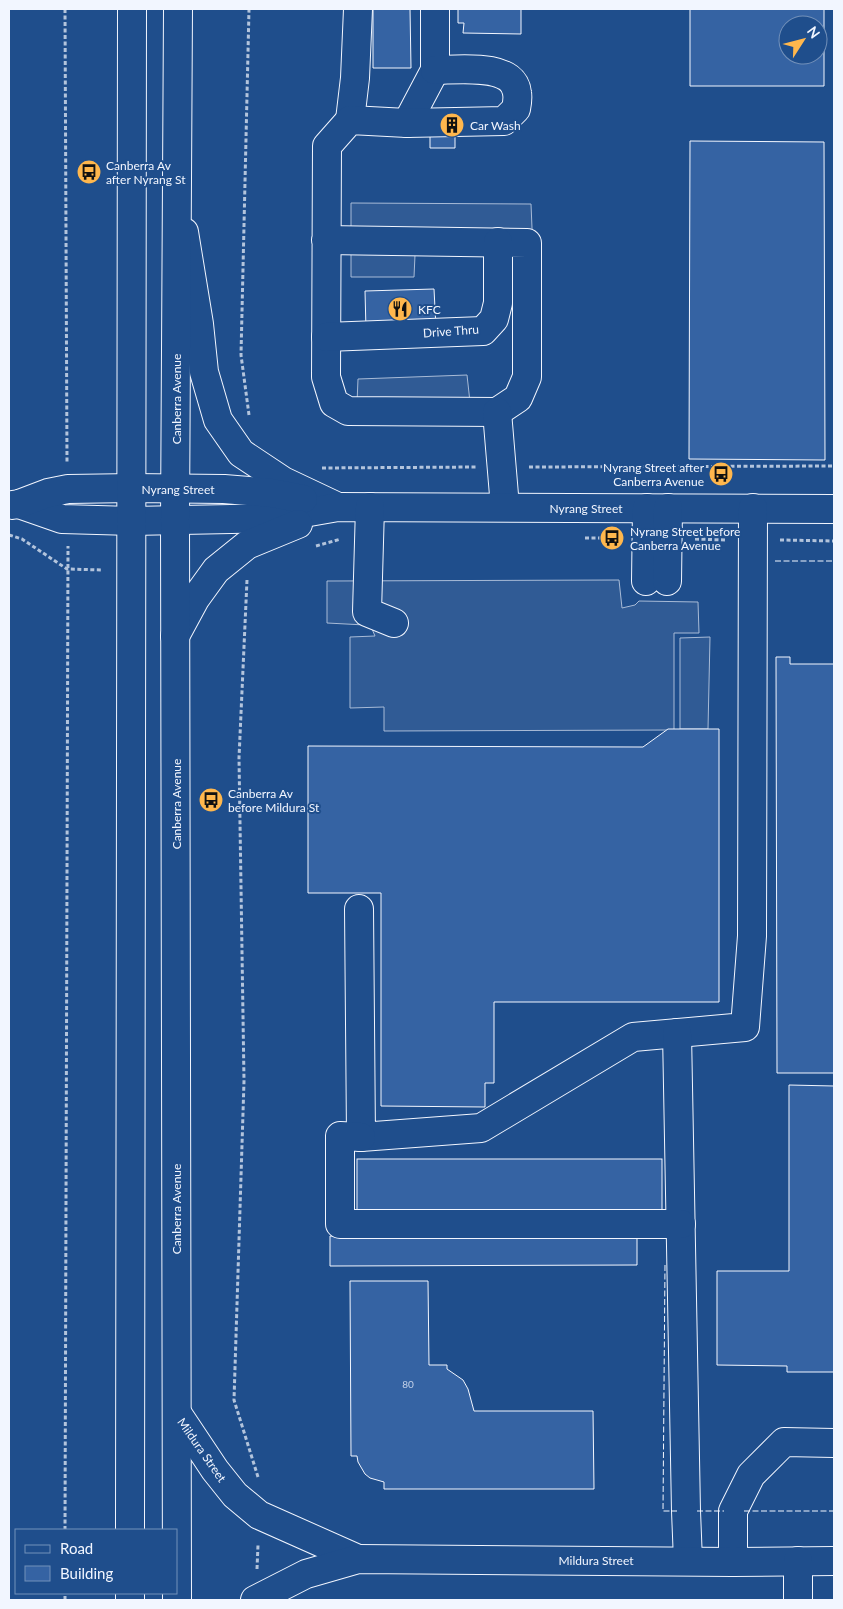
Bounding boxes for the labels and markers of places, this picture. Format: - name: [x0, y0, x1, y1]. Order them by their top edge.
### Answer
- building icon: Car Wash: [439, 112, 465, 138]
- place label: Car Wash: [470, 118, 521, 133]
- place label: Canberra Av after Nyrang St: [106, 158, 186, 187]
- bus stop icon: Canberra Av after Nyrang St: [76, 159, 102, 185]
- restaurant icon: KFC: [387, 296, 413, 322]
- place label: KFC: [418, 302, 441, 317]
- place label: Nyrang Street after Canberra Avenue: [603, 460, 705, 489]
- bus stop icon: Nyrang Street after Canberra Avenue: [708, 461, 734, 487]
- place label: Nyrang Street before Canberra Avenue: [630, 524, 740, 553]
- bus stop icon: Nyrang Street before Canberra Avenue: [599, 525, 625, 551]
- place label: Canberra Av before Mildura St: [228, 786, 320, 815]
- bus stop icon: Canberra Av before Mildura St: [198, 787, 224, 813]

